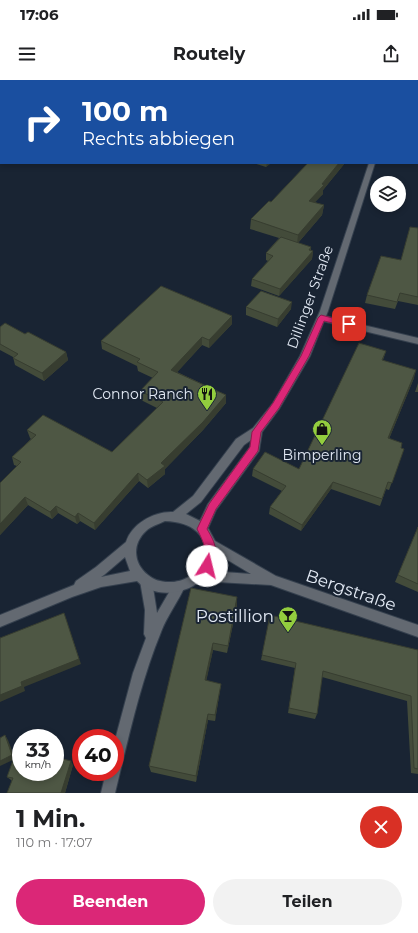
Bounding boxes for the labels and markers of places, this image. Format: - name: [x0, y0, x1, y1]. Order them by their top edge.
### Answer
- pin: [332, 307, 366, 341]
- restaurant icon: Connor Ranch: [196, 383, 218, 411]
- place label: Connor Ranch: [93, 385, 193, 403]
- shop icon: Bimperling: [311, 418, 333, 446]
- place label: Bimperling: [282, 446, 362, 464]
- bar icon: Postillion: [277, 605, 299, 633]
- place label: Postillion: [196, 606, 274, 626]

